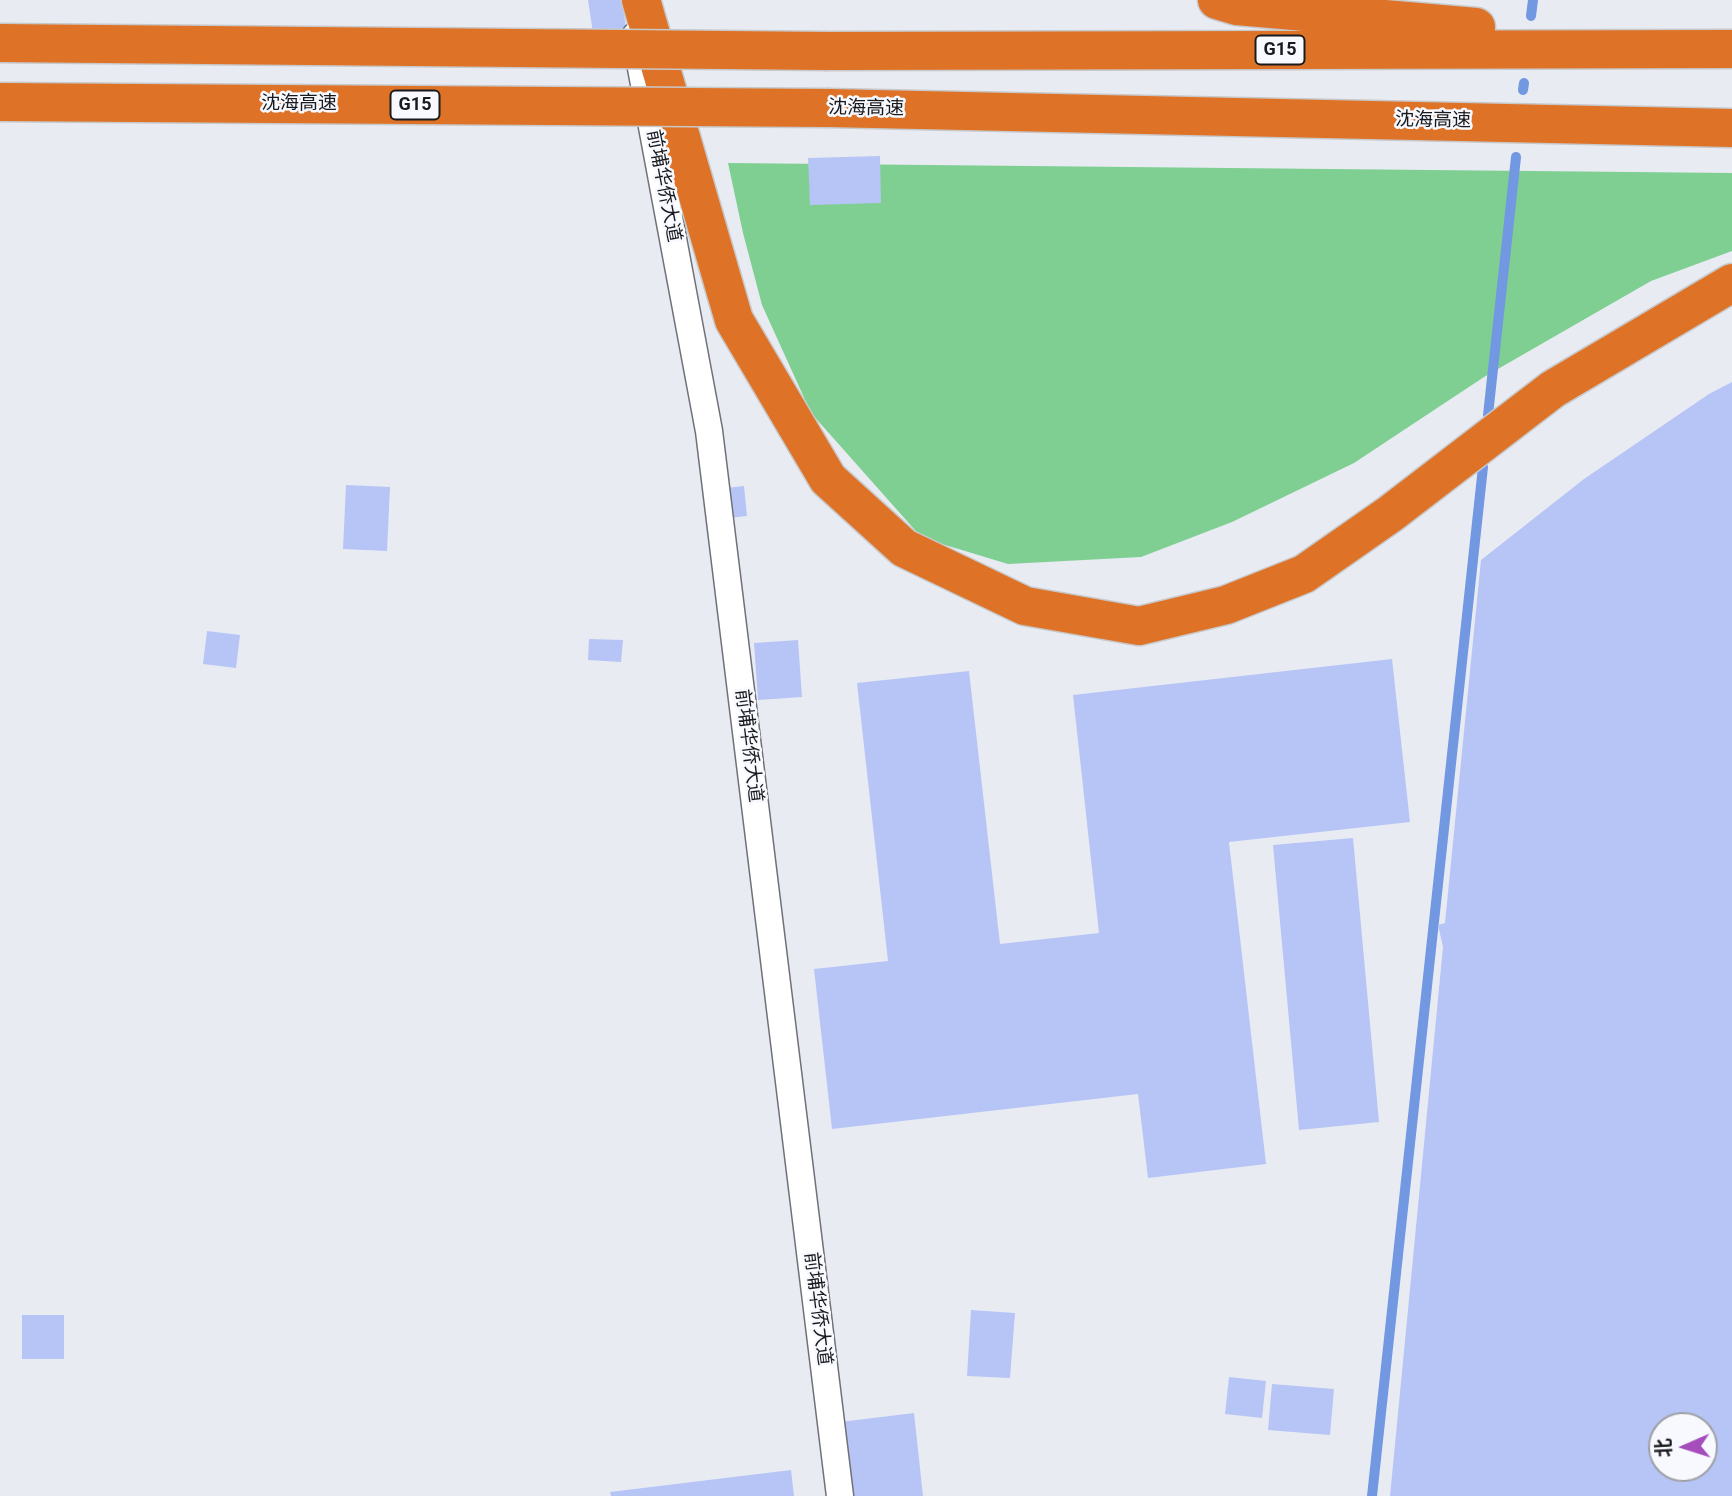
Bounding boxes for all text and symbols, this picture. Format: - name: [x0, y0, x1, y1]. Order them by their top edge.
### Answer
- road number: G15: [1256, 36, 1304, 64]
- road number: G15: [390, 90, 440, 120]
- street label: 沈海高速: [261, 93, 337, 115]
- street label: 沈海高速: [828, 97, 904, 121]
- street label: 沈海高速: [1395, 109, 1471, 133]
- street label: 前埔华侨大道: [641, 128, 685, 244]
- street label: 前埔华侨大道: [730, 688, 766, 804]
- street label: 前埔华侨大道: [799, 1251, 835, 1367]
- north arrow: [1648, 1412, 1718, 1482]
- text: 北: [1652, 1438, 1676, 1458]

